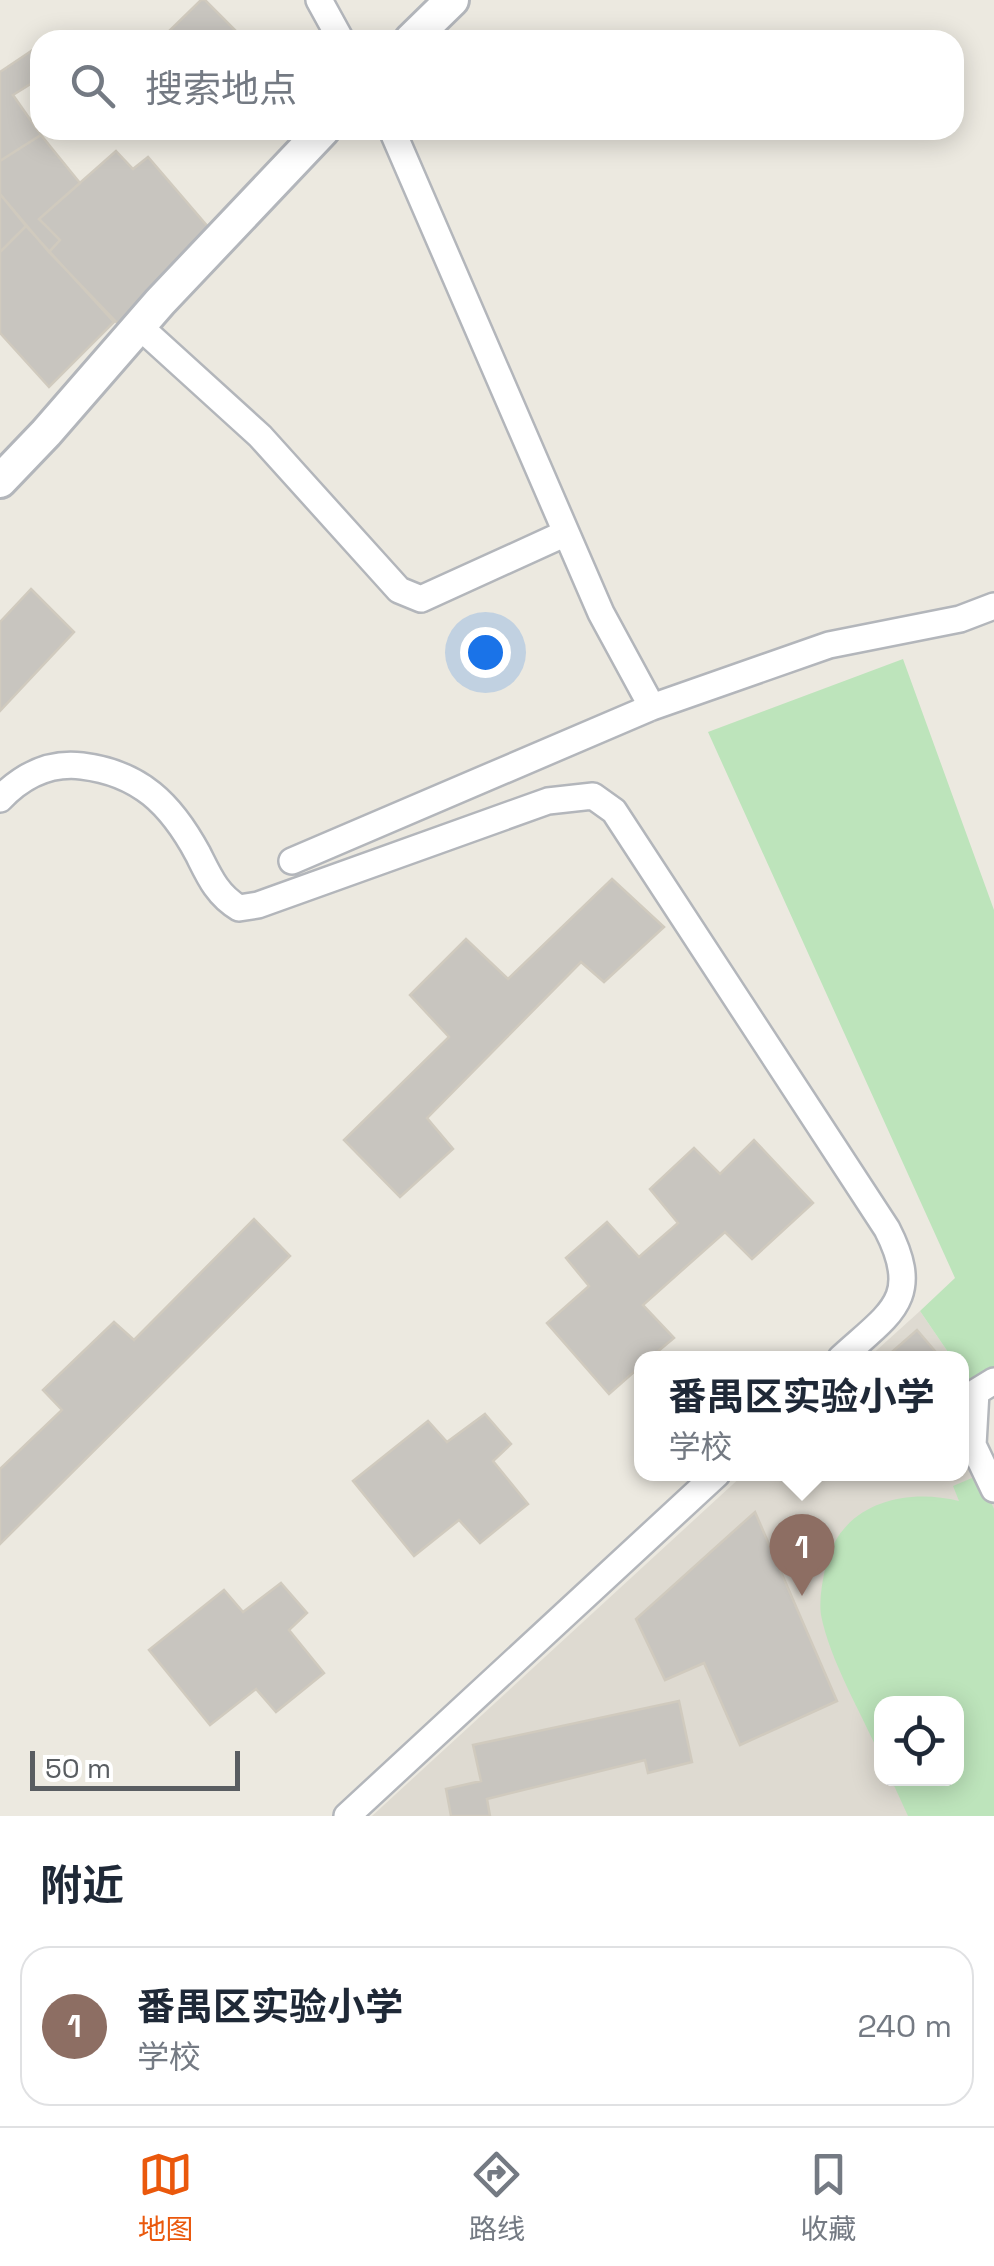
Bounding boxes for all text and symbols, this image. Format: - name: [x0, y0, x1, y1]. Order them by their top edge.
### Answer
- search box: [30, 30, 964, 140]
- icon: search: [65, 58, 120, 113]
- text: 搜索地点: [145, 65, 297, 113]
- your location: [460, 627, 511, 678]
- popup: [634, 1351, 969, 1481]
- text: 番禺区实验小学: [668, 1373, 935, 1421]
- text: 学校: [668, 1427, 733, 1467]
- pin: 1: [770, 1514, 834, 1596]
- map controls: [874, 1696, 964, 1786]
- button: locate: [874, 1696, 964, 1786]
- scale bar: [30, 1746, 240, 1790]
- text: 50 m: [45, 1750, 111, 1786]
- text: 附近: [40, 1859, 124, 1912]
- text: 番禺区实验小学: [137, 1983, 403, 2031]
- text: 1: [67, 2006, 82, 2046]
- text: 240 m: [857, 2006, 952, 2046]
- text: 学校: [137, 2037, 201, 2077]
- tab: 地图: [138, 2147, 194, 2247]
- tab: 路线: [469, 2147, 525, 2247]
- tab: 收藏: [800, 2147, 856, 2247]

